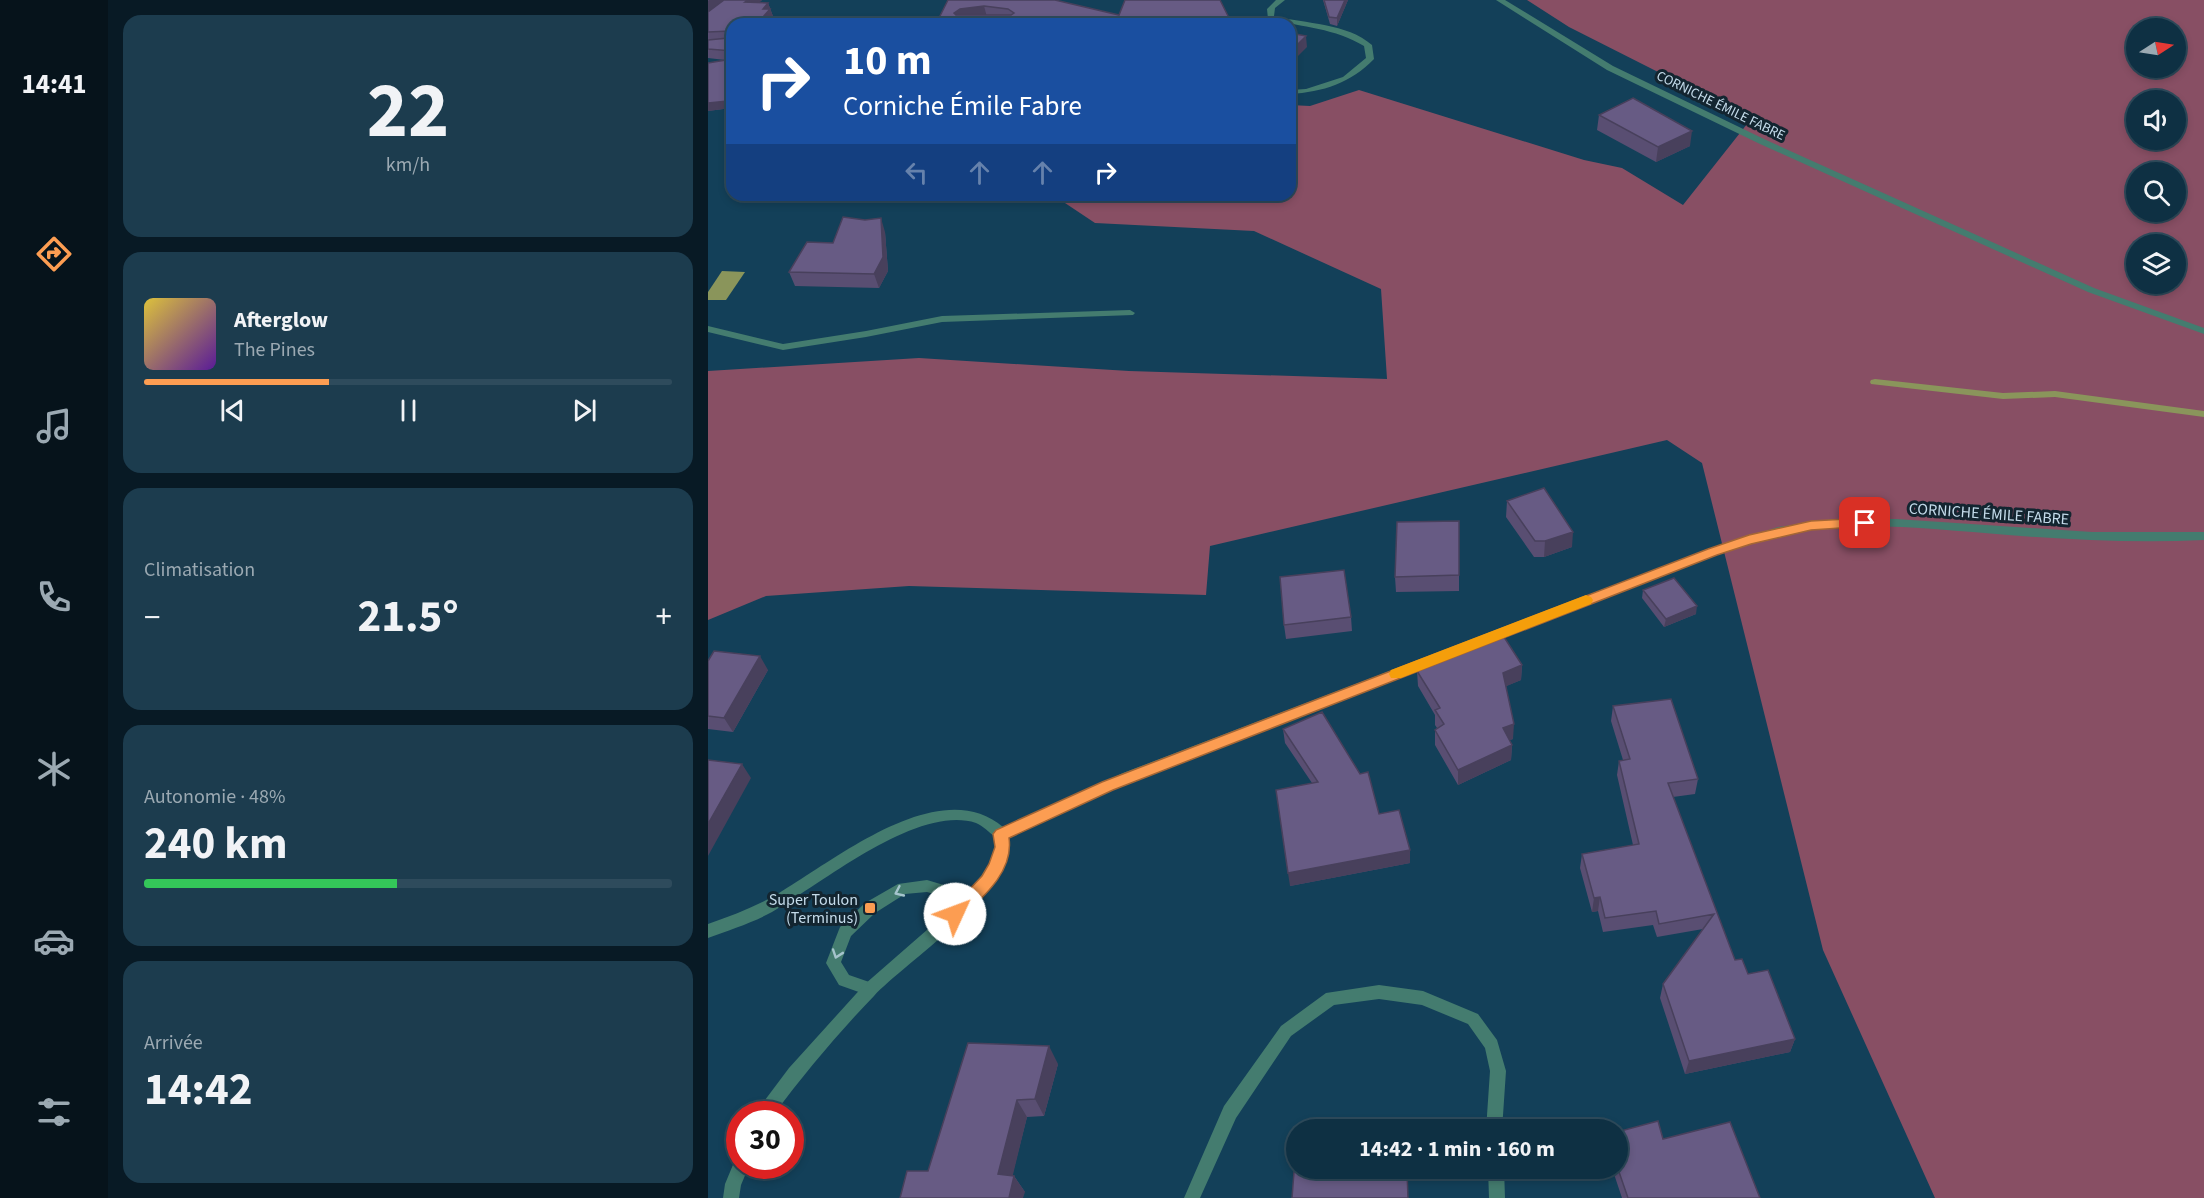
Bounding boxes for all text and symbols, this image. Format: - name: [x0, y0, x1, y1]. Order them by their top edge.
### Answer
- north arrow: [2126, 18, 2186, 78]
- map controls: [2126, 18, 2186, 294]
- text: 10 m: [843, 31, 932, 91]
- icon: right: [744, 42, 822, 120]
- text: 22: [367, 56, 449, 167]
- text: 14:41: [21, 65, 87, 104]
- street label: CORNICHE ÉMILE FABRE: [1653, 66, 1788, 146]
- text: Corniche Émile Fabre: [843, 87, 1082, 126]
- button: sound: [2126, 90, 2186, 150]
- text: km/h: [386, 151, 430, 179]
- icon: left: [900, 156, 933, 189]
- icon: ahead: [963, 156, 996, 189]
- icon: ahead: [1026, 156, 1059, 189]
- icon: right: [1089, 156, 1122, 189]
- button: search: [2126, 162, 2186, 222]
- icon: directions: [33, 233, 75, 275]
- button: layers: [2126, 234, 2186, 294]
- text: Afterglow: [234, 304, 328, 336]
- text: The Pines: [234, 336, 315, 364]
- icon: previous: [216, 394, 249, 427]
- icon: pause: [392, 394, 425, 427]
- icon: next: [568, 394, 601, 427]
- icon: music: [33, 405, 75, 447]
- pin: [1839, 497, 1890, 548]
- street label: CORNICHE ÉMILE FABRE: [1908, 497, 2070, 531]
- icon: arrive: [1848, 506, 1881, 539]
- text: Climatisation: [144, 556, 255, 584]
- icon: phone: [33, 576, 75, 618]
- text: 21.5°: [357, 585, 459, 649]
- text: −: [144, 594, 160, 641]
- text: +: [656, 594, 672, 641]
- icon: climate: [33, 748, 75, 790]
- text: Autonomie · 48%: [144, 783, 285, 811]
- text: 240 km: [144, 812, 288, 876]
- position arrow: [923, 882, 987, 946]
- one-way arrow: [894, 884, 905, 896]
- place label: Super Toulon (Terminus): [769, 889, 858, 929]
- marker: Super Toulon (Terminus): [863, 901, 877, 915]
- icon: car: [33, 920, 75, 962]
- one-way arrow: [831, 948, 844, 958]
- text: Arrivée: [144, 1029, 203, 1057]
- text: 14:42: [144, 1058, 253, 1122]
- icon: filters: [33, 1091, 75, 1133]
- speed limit sign: 30: [726, 1101, 804, 1179]
- text: 14:42 · 1 min · 160 m: [1359, 1133, 1555, 1165]

